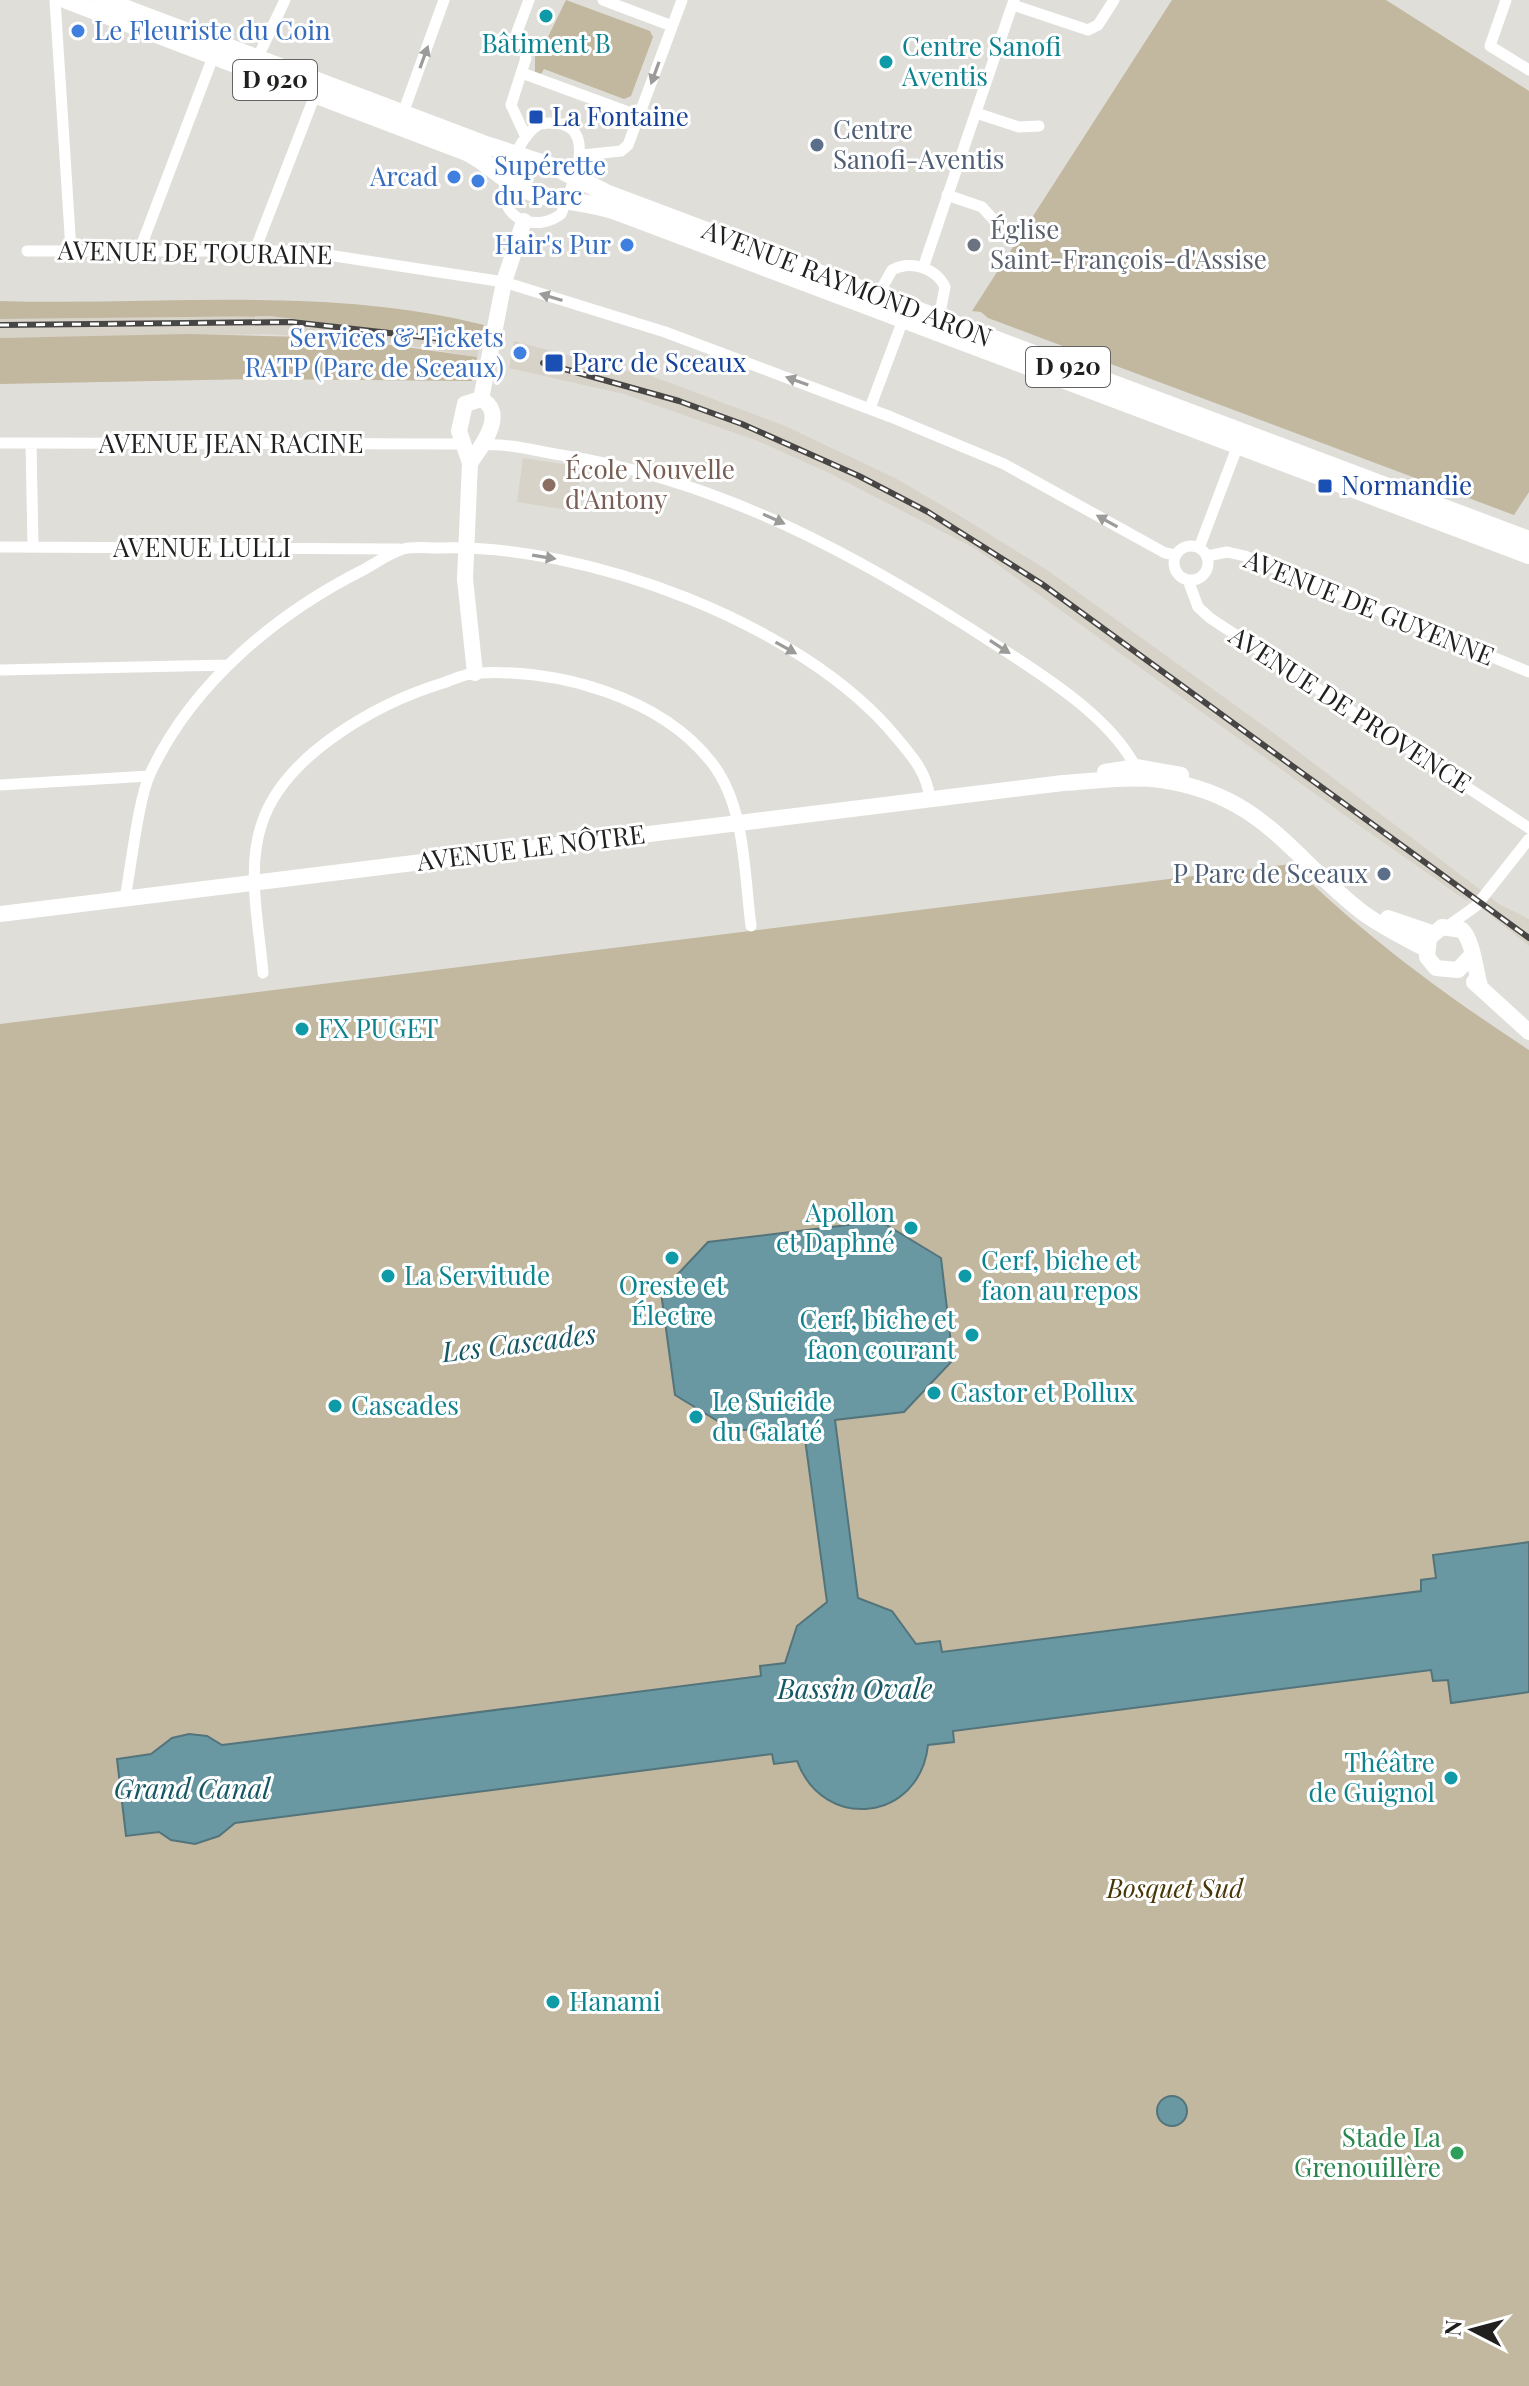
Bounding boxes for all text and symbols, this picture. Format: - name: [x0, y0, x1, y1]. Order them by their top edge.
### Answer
- marker: Bâtiment B: [537, 7, 555, 25]
- place label: Le Fleuriste du Coin: [94, 12, 331, 47]
- marker: Le Fleuriste du Coin: [69, 22, 87, 40]
- place label: Bâtiment B: [481, 25, 611, 60]
- place label: Centre Sanofi Aventis: [901, 28, 1061, 93]
- one-way arrow: [418, 45, 431, 69]
- marker: Centre Sanofi Aventis: [877, 53, 895, 71]
- road number: D 920: [233, 60, 317, 100]
- one-way arrow: [648, 61, 661, 85]
- place label: La Fontaine: [552, 98, 689, 133]
- marker: La Fontaine: [527, 108, 545, 126]
- place label: Centre Sanofi-Aventis: [833, 111, 1005, 176]
- marker: Centre Sanofi-Aventis: [808, 136, 826, 154]
- place label: Supérette du Parc: [494, 147, 606, 212]
- place label: Arcad: [369, 158, 438, 193]
- marker: Arcad: [445, 168, 463, 186]
- marker: Supérette du Parc: [469, 172, 487, 190]
- street label: AVENUE RAYMOND ARON: [697, 211, 997, 354]
- place label: Église Saint-François-d'Assise: [990, 211, 1267, 276]
- place label: Hair's Pur: [494, 226, 611, 261]
- street label: AVENUE DE TOURAINE: [56, 232, 333, 271]
- marker: Hair's Pur: [618, 236, 636, 254]
- marker: Église Saint-François-d'Assise: [965, 236, 983, 254]
- one-way arrow: [539, 290, 563, 302]
- place label: Services & Tickets RATP (Parc de Sceaux): [245, 319, 504, 384]
- marker: Services & Tickets RATP (Parc de Sceaux): [511, 344, 529, 362]
- place label: Parc de Sceaux: [572, 344, 747, 379]
- road number: D 920: [1026, 347, 1110, 387]
- marker: Parc de Sceaux: [543, 352, 565, 374]
- one-way arrow: [785, 374, 809, 387]
- street label: AVENUE JEAN RACINE: [98, 425, 363, 460]
- place label: École Nouvelle d'Antony: [565, 451, 735, 516]
- place label: Normandie: [1341, 467, 1472, 502]
- marker: École Nouvelle d'Antony: [540, 476, 558, 494]
- marker: Normandie: [1316, 477, 1334, 495]
- one-way arrow: [762, 513, 786, 526]
- one-way arrow: [1095, 514, 1118, 528]
- street label: AVENUE LULLI: [112, 529, 291, 564]
- street label: AVENUE DE GUYENNE: [1239, 540, 1500, 673]
- one-way arrow: [532, 551, 557, 564]
- street label: AVENUE DE PROVENCE: [1222, 617, 1478, 800]
- one-way arrow: [989, 639, 1011, 653]
- one-way arrow: [775, 641, 797, 655]
- street label: AVENUE LE NÔTRE: [414, 815, 647, 878]
- place label: P Parc de Sceaux: [1173, 855, 1368, 890]
- marker: P Parc de Sceaux: [1375, 865, 1393, 883]
- place label: FX PUGET: [318, 1010, 438, 1045]
- marker: FX PUGET: [293, 1020, 311, 1038]
- place label: Apollon et Daphné: [776, 1194, 895, 1259]
- marker: Apollon et Daphné: [902, 1219, 920, 1237]
- place label: Cerf, biche et faon au repos: [981, 1242, 1139, 1307]
- marker: Oreste et Électre: [663, 1249, 681, 1267]
- place label: La Servitude: [404, 1257, 550, 1292]
- marker: La Servitude: [379, 1267, 397, 1285]
- place label: Oreste et Électre: [619, 1267, 726, 1332]
- marker: Cerf, biche et faon au repos: [956, 1267, 974, 1285]
- place label: Cerf, biche et faon courant: [799, 1301, 957, 1366]
- water label: Les Cascades: [439, 1314, 598, 1369]
- marker: Cerf, biche et faon courant: [963, 1326, 981, 1344]
- place label: Castor et Pollux: [950, 1374, 1135, 1409]
- place label: Le Suicide du Galaté: [712, 1383, 832, 1448]
- marker: Castor et Pollux: [925, 1384, 943, 1402]
- place label: Cascades: [351, 1387, 459, 1422]
- marker: Cascades: [326, 1397, 344, 1415]
- marker: Le Suicide du Galaté: [687, 1408, 705, 1426]
- water label: Bassin Ovale: [776, 1669, 933, 1706]
- place label: Théâtre de Guignol: [1309, 1744, 1435, 1809]
- water label: Grand Canal: [114, 1769, 271, 1806]
- marker: Théâtre de Guignol: [1442, 1769, 1460, 1787]
- park label: Bosquet Sud: [1106, 1870, 1244, 1905]
- place label: Hanami: [569, 1983, 661, 2018]
- marker: Hanami: [544, 1993, 562, 2011]
- place label: Stade La Grenouillère: [1294, 2119, 1441, 2184]
- marker: Stade La Grenouillère: [1448, 2144, 1466, 2162]
- north arrow: [1433, 2290, 1513, 2370]
- text: N: [1436, 2318, 1468, 2337]

